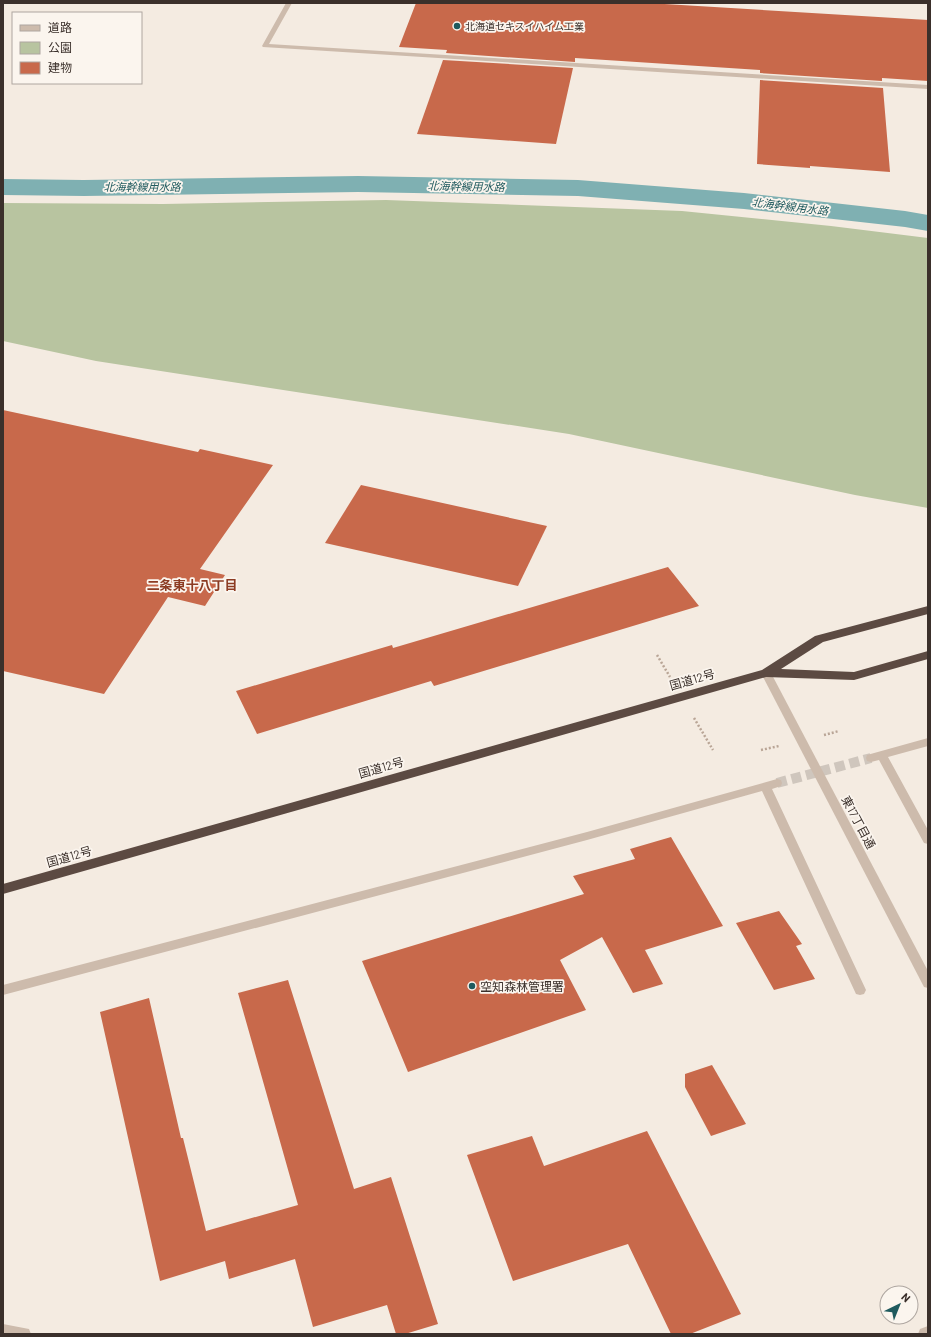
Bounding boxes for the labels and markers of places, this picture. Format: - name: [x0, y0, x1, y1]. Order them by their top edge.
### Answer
- place label: 北海道セキスイハイム工業: [465, 20, 584, 32]
- marker: 北海道セキスイハイム工業: [452, 21, 462, 31]
- place label: 空知森林管理署: [480, 979, 564, 993]
- marker: 空知森林管理署: [467, 981, 477, 991]

